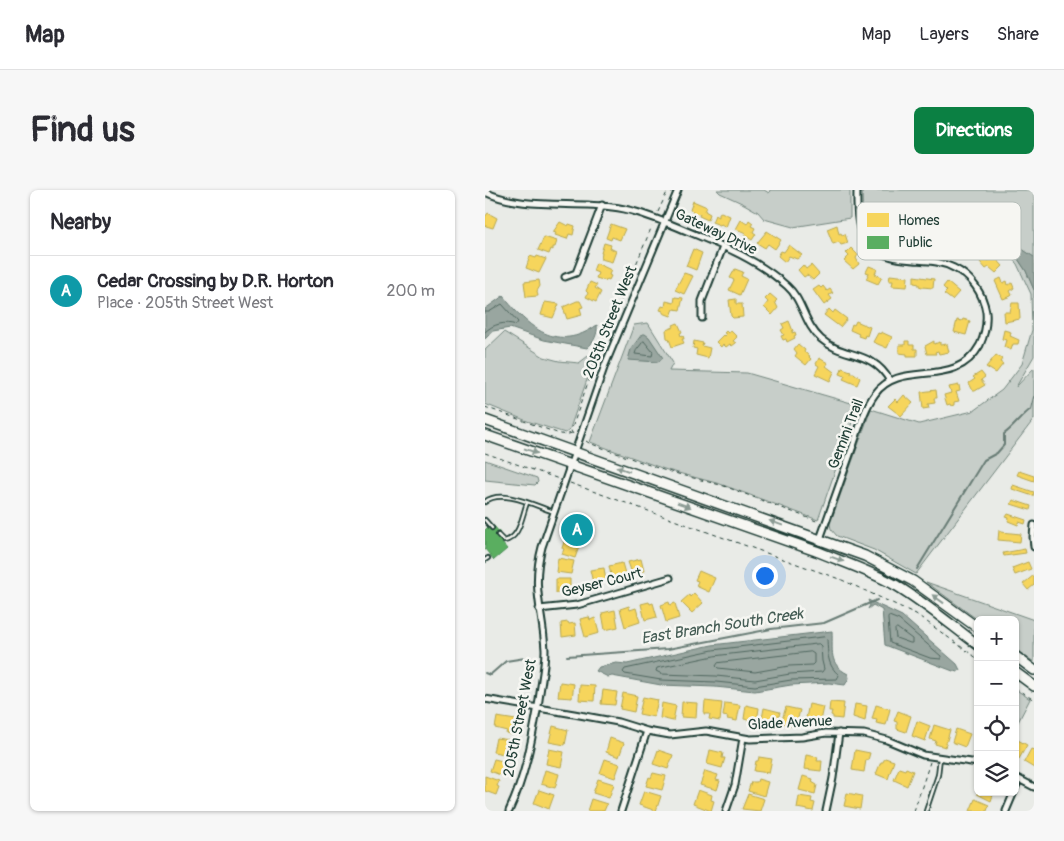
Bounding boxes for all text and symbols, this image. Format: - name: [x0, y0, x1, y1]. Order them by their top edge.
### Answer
- text: Map: [25, 20, 65, 49]
- text: Map: [862, 23, 891, 46]
- text: Layers: [919, 23, 969, 46]
- text: Share: [997, 23, 1039, 46]
- button: Directions: [914, 107, 1034, 154]
- text: Find us: [30, 108, 135, 152]
- legend: [857, 202, 1021, 260]
- street label: Gateway Drive: [672, 205, 761, 260]
- text: Nearby: [50, 209, 111, 236]
- text: Homes: [898, 212, 940, 229]
- text: Public: [898, 234, 933, 251]
- street label: 205th Street West: [579, 262, 642, 381]
- text: Cedar Crossing by D.R. Horton: [97, 269, 334, 293]
- text: A: [61, 281, 71, 301]
- text: 200 m: [387, 281, 435, 301]
- text: Place · 205th Street West: [97, 293, 273, 313]
- street label: Gemini Trail: [824, 396, 868, 472]
- one-way arrow: [524, 447, 539, 455]
- one-way arrow: [615, 465, 630, 473]
- one-way arrow: [677, 501, 692, 509]
- pin: A: [561, 511, 593, 549]
- one-way arrow: [768, 519, 783, 527]
- one-way arrow: [830, 555, 845, 563]
- your location: [752, 563, 778, 589]
- street label: Geyser Court: [560, 564, 645, 602]
- one-way arrow: [931, 594, 945, 604]
- water label: East Branch South Creek: [640, 603, 806, 649]
- map controls: [974, 616, 1019, 796]
- button: +: [974, 616, 1019, 661]
- street label: 205th Street West: [499, 656, 541, 779]
- button: −: [974, 661, 1019, 706]
- button: locate: [974, 706, 1019, 751]
- street label: Glade Avenue: [747, 711, 833, 735]
- button: layers: [974, 751, 1019, 796]

